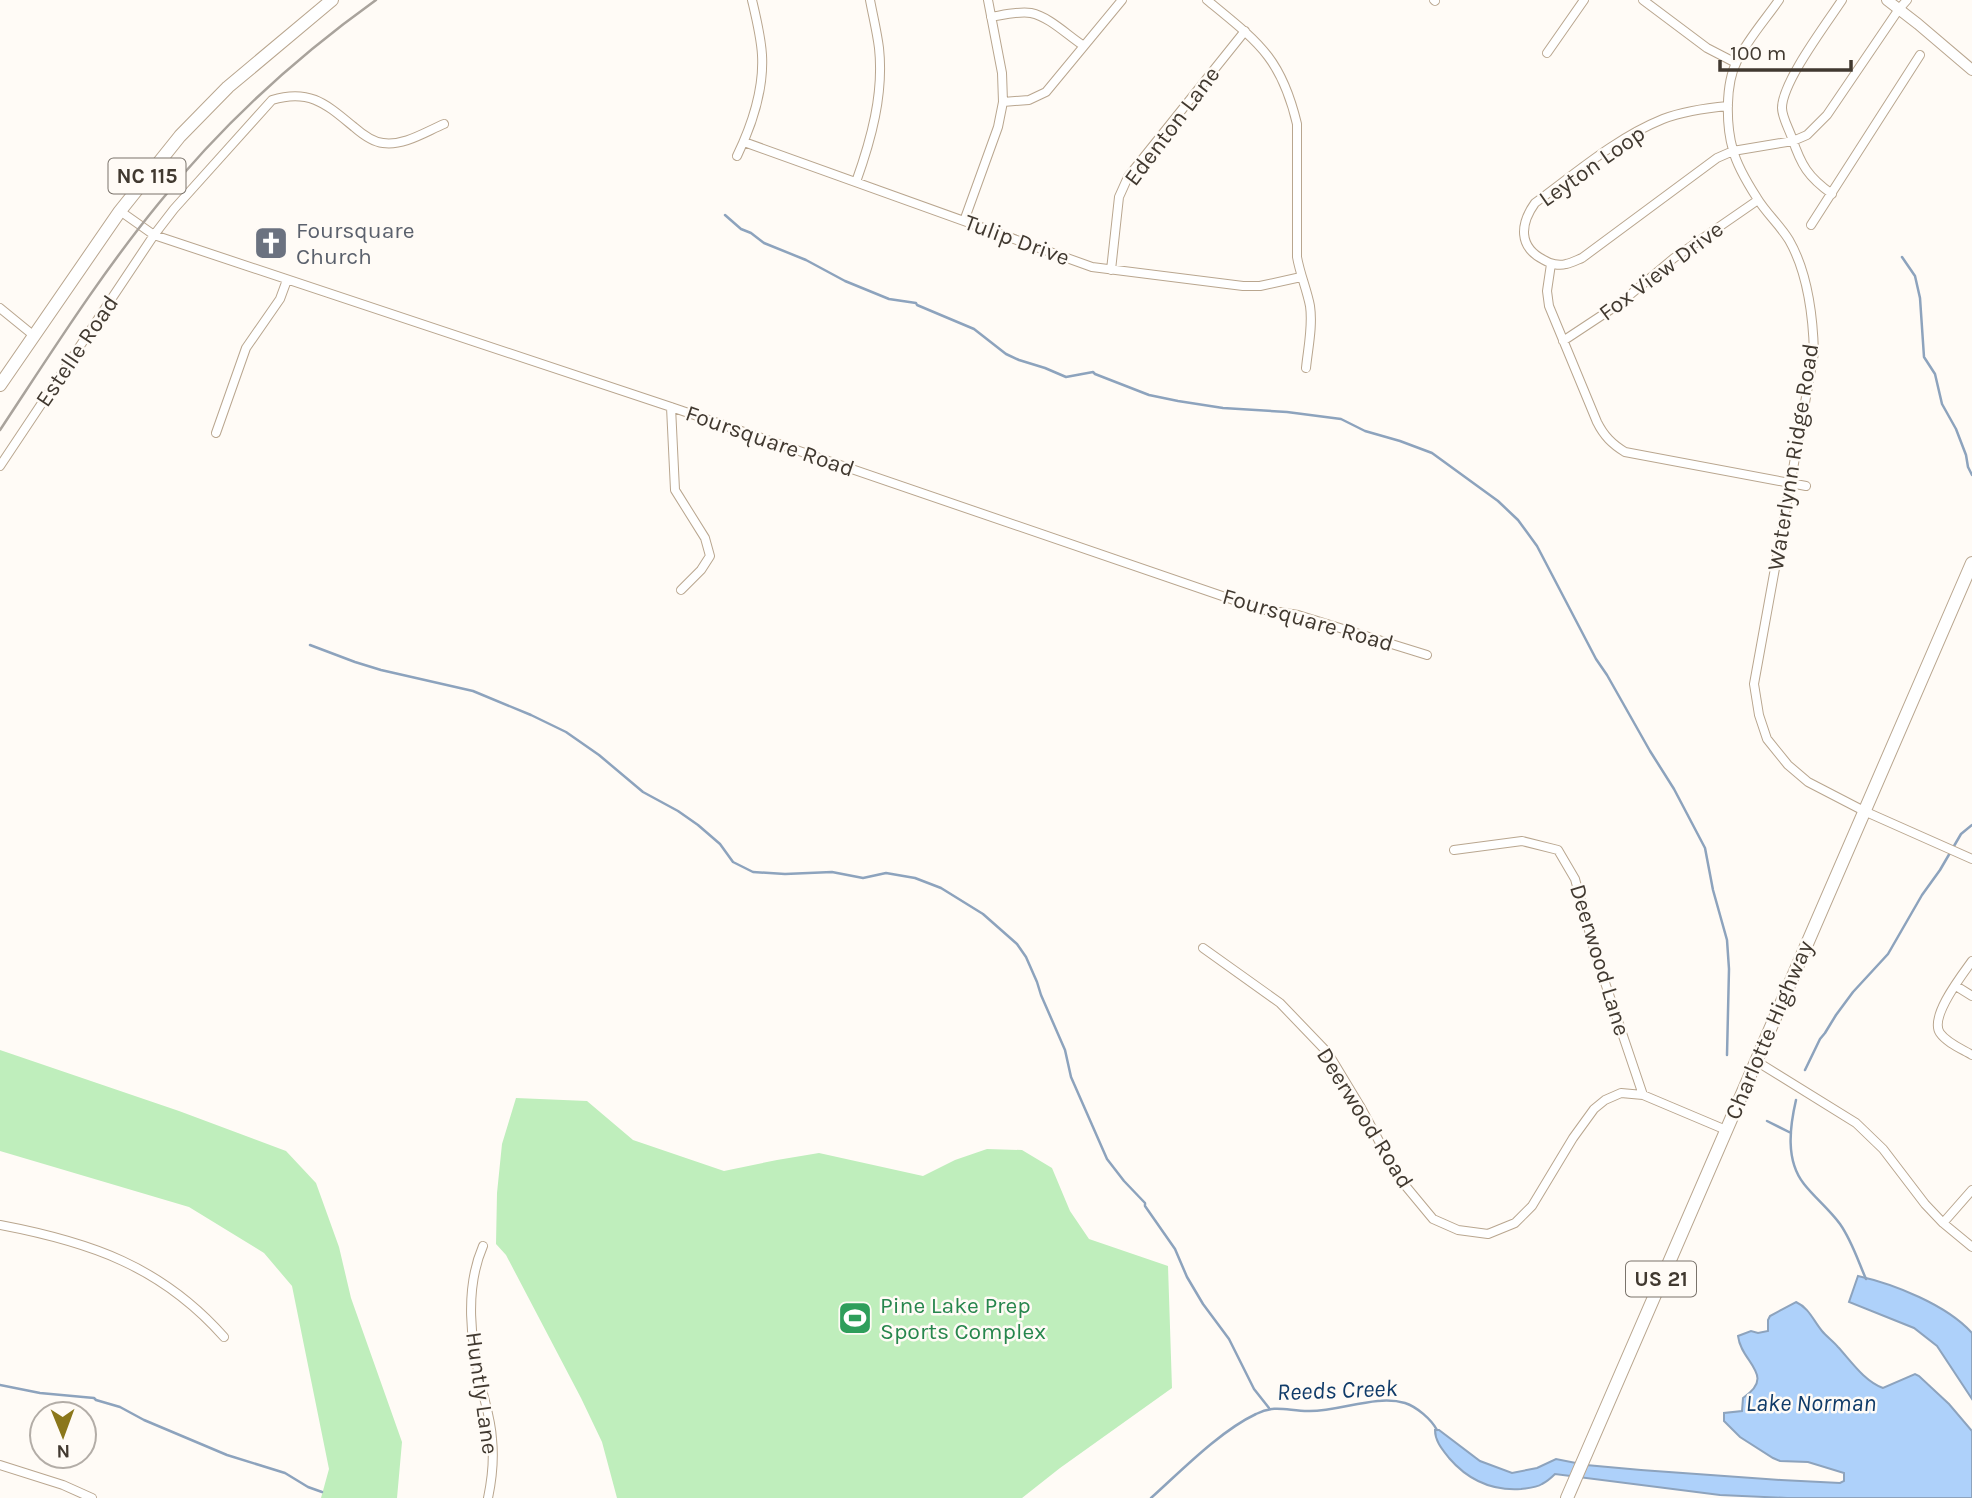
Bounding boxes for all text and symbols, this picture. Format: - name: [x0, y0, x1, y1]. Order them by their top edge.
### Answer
- scale bar: [1720, 28, 1851, 72]
- text: 100 m: [1730, 41, 1787, 65]
- street label: Edenton Lane: [1119, 61, 1225, 191]
- street label: Leyton Loop: [1534, 120, 1650, 212]
- road number: NC 115: [108, 158, 186, 194]
- street label: Tulip Drive: [961, 209, 1073, 271]
- street label: Fox View Drive: [1594, 215, 1728, 327]
- place label: Foursquare Church: [296, 217, 414, 270]
- church icon: Foursquare Church: [252, 224, 290, 262]
- street label: Estelle Road: [30, 290, 124, 412]
- street label: Waterlynn Ridge Road: [1762, 342, 1824, 572]
- street label: Foursquare Road: [682, 399, 858, 483]
- street label: Foursquare Road: [1219, 583, 1397, 657]
- street label: Deerwood Lane: [1564, 881, 1636, 1039]
- street label: Charlotte Highway: [1719, 936, 1819, 1123]
- street label: Deerwood Road: [1311, 1043, 1419, 1193]
- road number: US 21: [1626, 1262, 1696, 1296]
- place label: Pine Lake Prep Sports Complex: [880, 1292, 1046, 1345]
- sports icon: Pine Lake Prep Sports Complex: [836, 1299, 874, 1337]
- street label: Huntly Lane: [460, 1330, 504, 1456]
- water label: Reeds Creek: [1276, 1374, 1399, 1406]
- water label: Lake Norman: [1746, 1389, 1876, 1417]
- north arrow: [28, 1400, 98, 1470]
- text: N: [56, 1440, 70, 1462]

